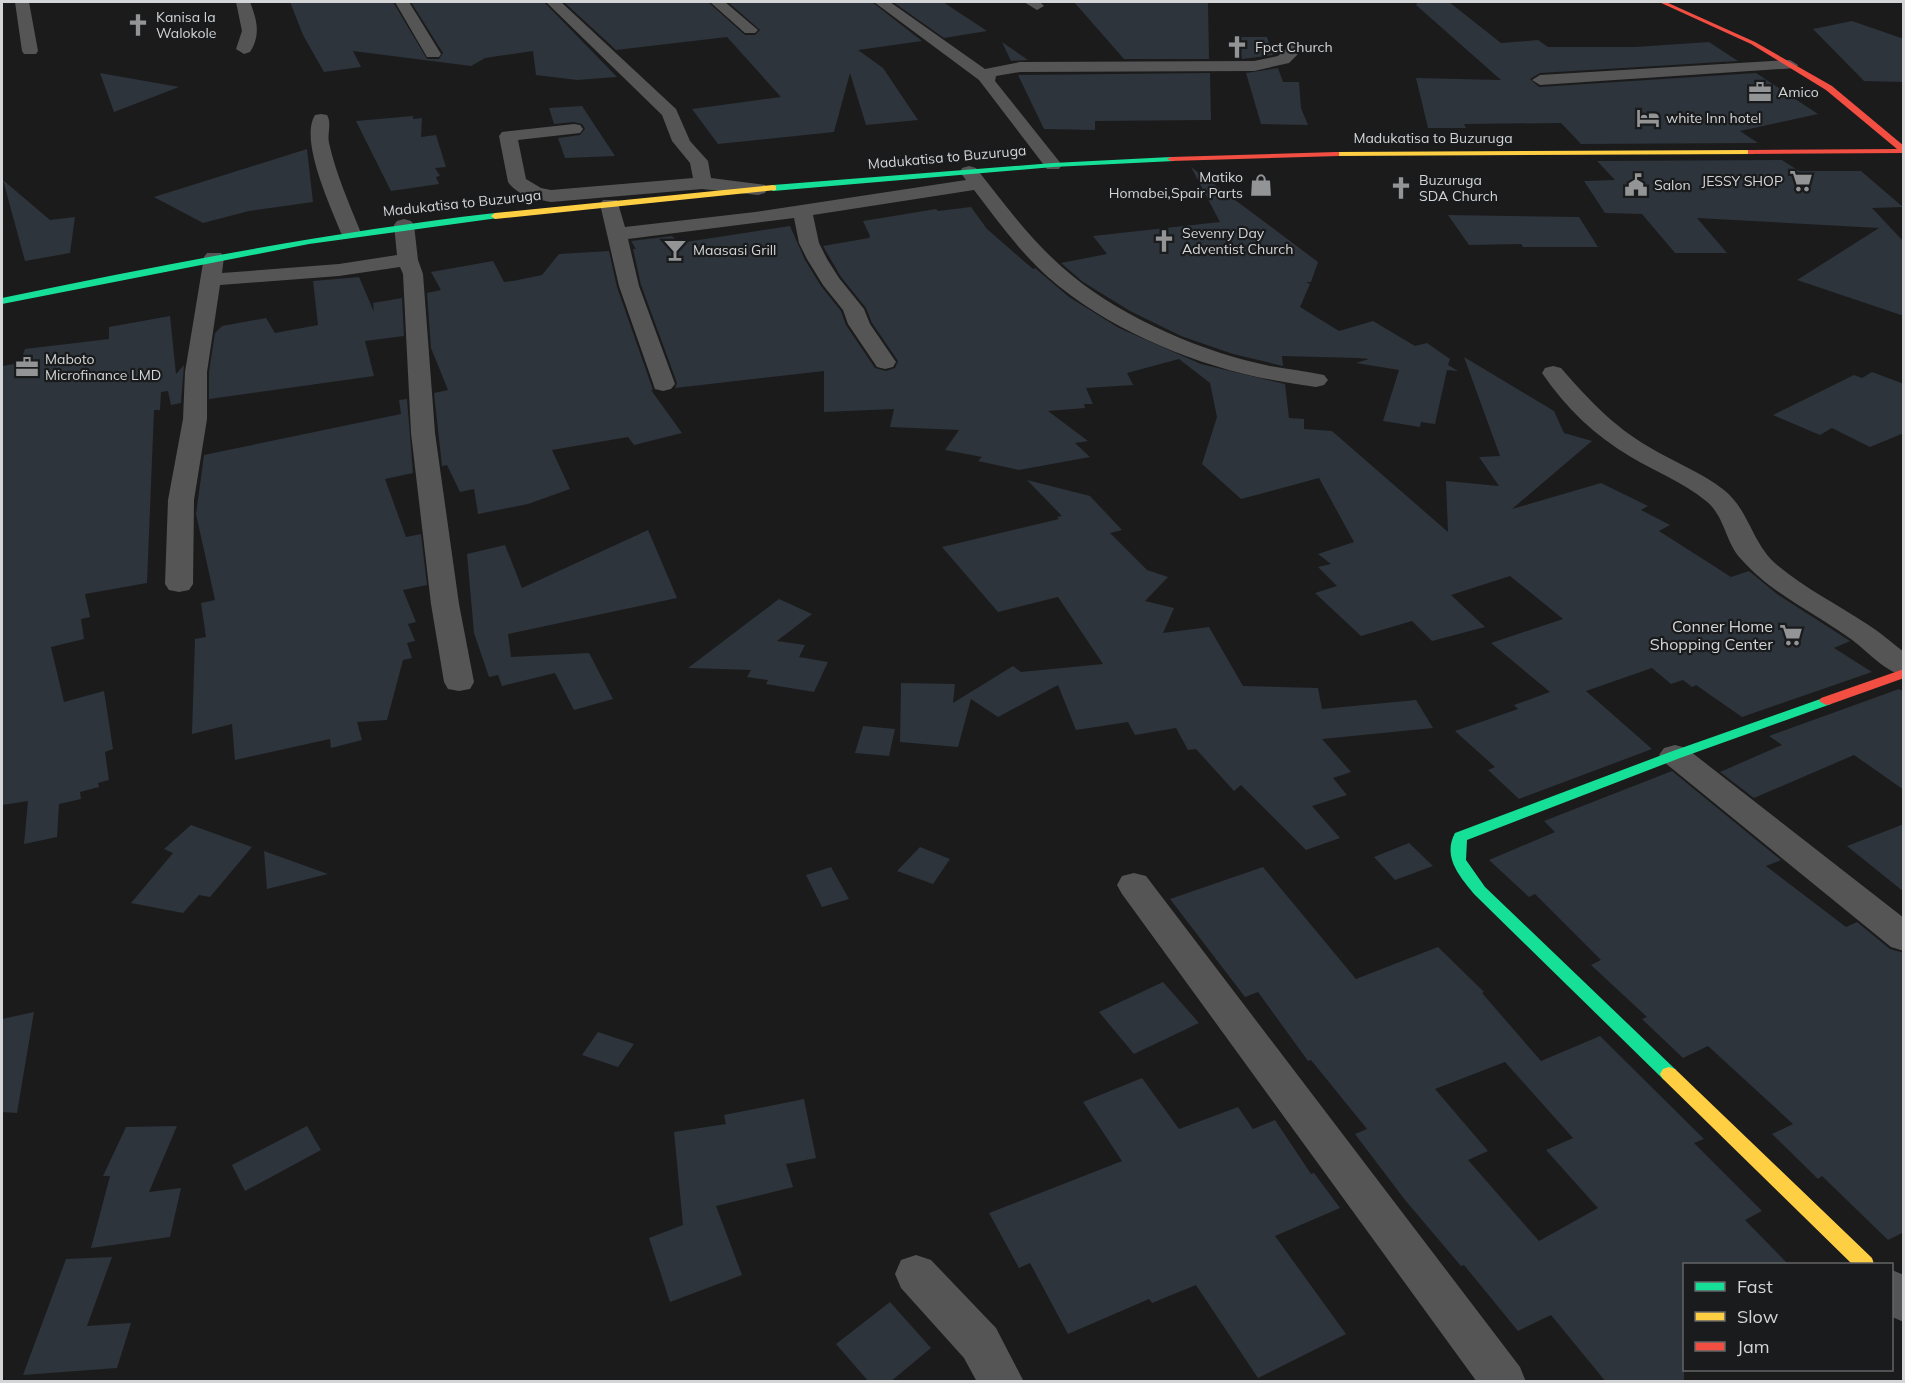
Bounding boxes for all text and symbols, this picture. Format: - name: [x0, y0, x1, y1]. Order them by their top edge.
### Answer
- place label: Kanisa la Walokole: [156, 8, 216, 42]
- church icon: Kanisa la Walokole: [125, 12, 151, 38]
- church icon: Fpct Church: [1224, 34, 1250, 60]
- place label: Fpct Church: [1255, 38, 1333, 56]
- office icon: Amico: [1747, 79, 1773, 105]
- place label: Amico: [1778, 83, 1819, 101]
- hotel icon: white Inn hotel: [1635, 105, 1661, 131]
- place label: white Inn hotel: [1666, 109, 1761, 127]
- street label: Madukatisa to Buzuruga: [1353, 129, 1513, 147]
- street label: Madukatisa to Buzuruga: [867, 141, 1027, 173]
- place label: Matiko Homabei,Spair Parts: [1109, 168, 1243, 202]
- supermarket icon: JESSY SHOP: [1788, 168, 1814, 194]
- place label: Buzuruga SDA Church: [1419, 171, 1498, 205]
- shop icon: Matiko Homabei,Spair Parts: [1248, 172, 1274, 198]
- public building icon: Salon: [1623, 172, 1649, 198]
- place label: JESSY SHOP: [1702, 172, 1783, 190]
- church icon: Buzuruga SDA Church: [1388, 175, 1414, 201]
- place label: Salon: [1654, 176, 1691, 194]
- street label: Madukatisa to Buzuruga: [382, 186, 542, 220]
- place label: Sevenry Day Adventist Church: [1182, 224, 1293, 258]
- church icon: Sevenry Day Adventist Church: [1151, 228, 1177, 254]
- bar icon: Maasasi Grill: [662, 237, 688, 263]
- place label: Maasasi Grill: [693, 241, 776, 259]
- place label: Maboto Microfinance LMD: [45, 350, 161, 384]
- office icon: Maboto Microfinance LMD: [14, 354, 40, 380]
- place label: Conner Home Shopping Center: [1650, 616, 1773, 654]
- supermarket icon: Conner Home Shopping Center: [1778, 622, 1804, 648]
- legend: [1683, 1263, 1893, 1371]
- text: Fast: [1737, 1275, 1773, 1298]
- text: Slow: [1737, 1305, 1779, 1328]
- text: Jam: [1737, 1335, 1770, 1358]

